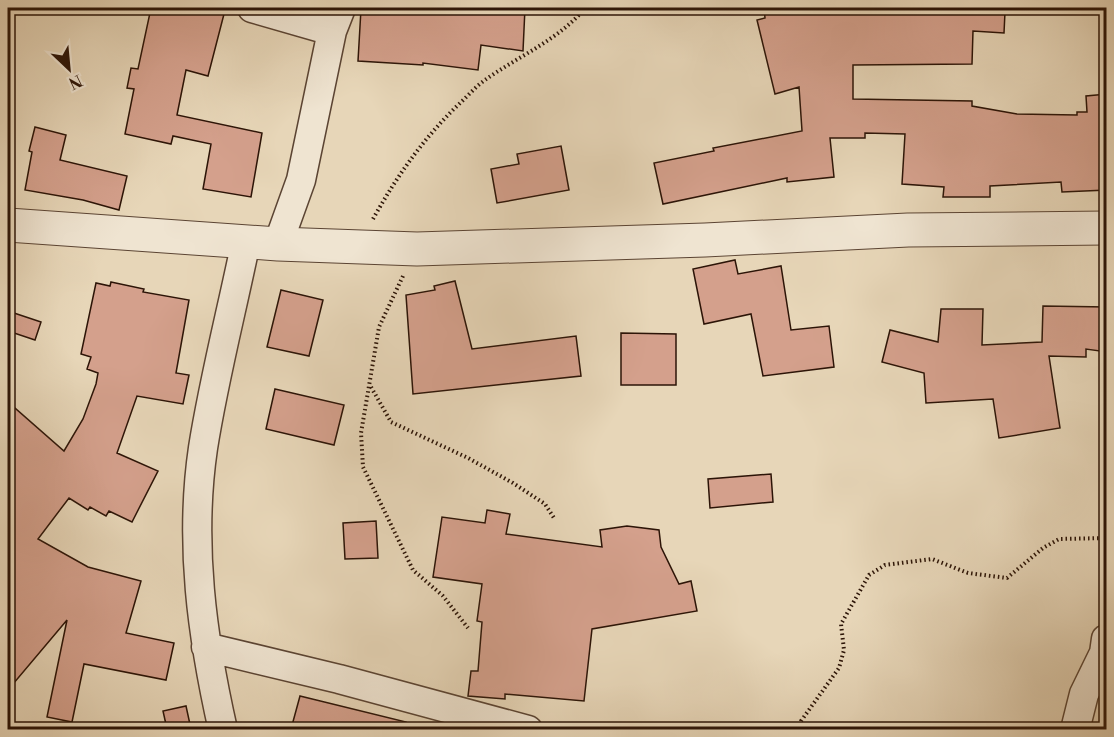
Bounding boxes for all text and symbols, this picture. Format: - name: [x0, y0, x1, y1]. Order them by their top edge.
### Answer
- north arrow: [39, 39, 99, 99]
- text: N: [65, 70, 85, 93]

